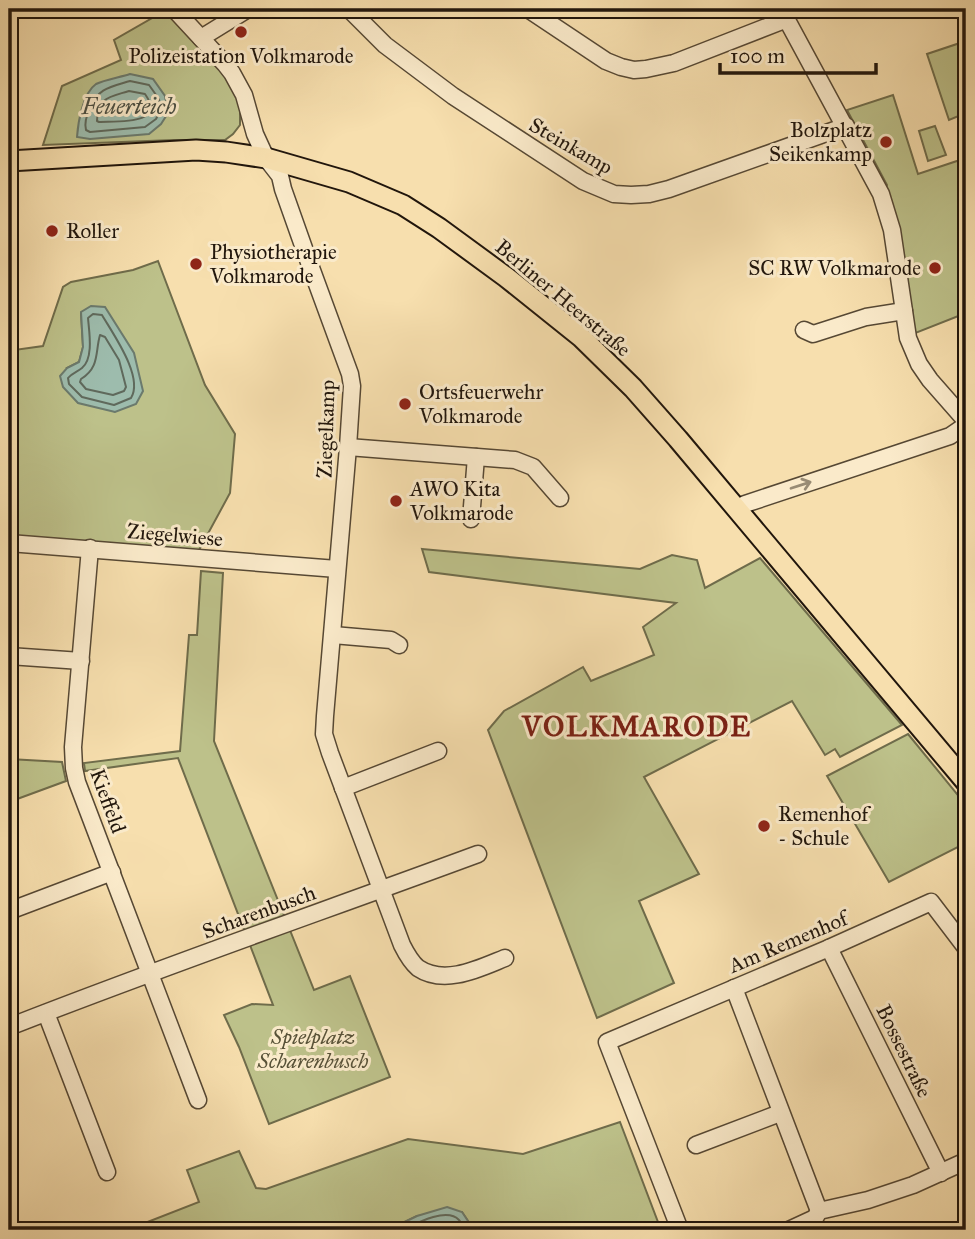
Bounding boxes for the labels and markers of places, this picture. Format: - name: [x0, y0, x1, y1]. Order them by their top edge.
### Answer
- marker: Polizeistation Volkmarode: [233, 24, 249, 40]
- place label: Polizeistation Volkmarode: [128, 43, 354, 69]
- place label: Bolzplatz Seikenkamp: [769, 117, 872, 167]
- marker: Bolzplatz Seikenkamp: [878, 134, 894, 150]
- place label: Roller: [66, 218, 119, 244]
- marker: Roller: [44, 223, 60, 239]
- place label: Physiotherapie Volkmarode: [209, 239, 337, 289]
- place label: SC RW Volkmarode: [748, 255, 921, 281]
- marker: Physiotherapie Volkmarode: [188, 256, 204, 272]
- marker: SC RW Volkmarode: [927, 260, 943, 276]
- place label: Ortsfeuerwehr Volkmarode: [418, 379, 543, 429]
- marker: Ortsfeuerwehr Volkmarode: [397, 396, 413, 412]
- place label: AWO Kita Volkmarode: [409, 476, 514, 526]
- marker: AWO Kita Volkmarode: [388, 493, 404, 509]
- place label: Remenhof - Schule: [778, 801, 871, 851]
- marker: Remenhof - Schule: [756, 818, 772, 834]

